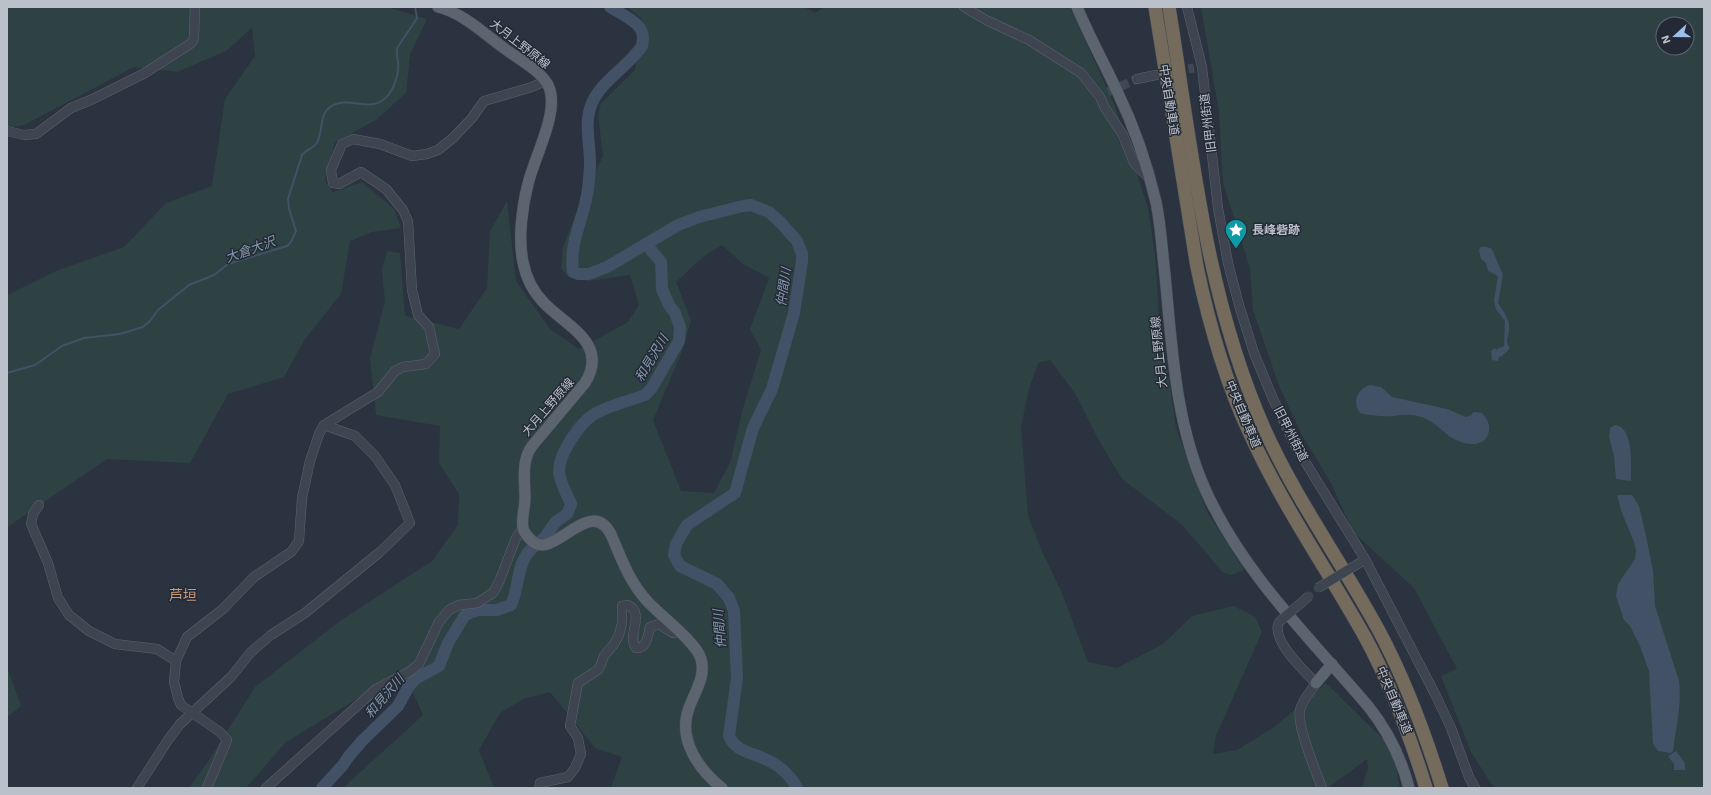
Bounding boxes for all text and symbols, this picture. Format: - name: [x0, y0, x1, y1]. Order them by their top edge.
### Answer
- street label: 大月上野原線: [487, 16, 553, 72]
- north arrow: [1655, 16, 1695, 56]
- text: N: [1659, 33, 1674, 46]
- street label: 中央自動車道: [1156, 63, 1182, 137]
- street label: 旧甲州街道: [1197, 92, 1219, 154]
- place icon: 長峰砦跡: [1223, 217, 1249, 250]
- place label: 長峰砦跡: [1252, 223, 1300, 237]
- water label: 大倉大沢: [223, 233, 279, 265]
- water label: 仲間川: [773, 265, 794, 307]
- street label: 大月上野原線: [1148, 315, 1170, 389]
- water label: 和見沢川: [632, 330, 672, 384]
- street label: 大月上野原線: [519, 375, 577, 439]
- street label: 中央自動車道: [1222, 378, 1264, 450]
- street label: 旧甲州街道: [1271, 404, 1311, 464]
- district label: 芦垣: [169, 587, 197, 603]
- water label: 仲間川: [710, 607, 729, 649]
- street label: 中央自動車道: [1373, 664, 1415, 736]
- water label: 和見沢川: [362, 670, 408, 721]

